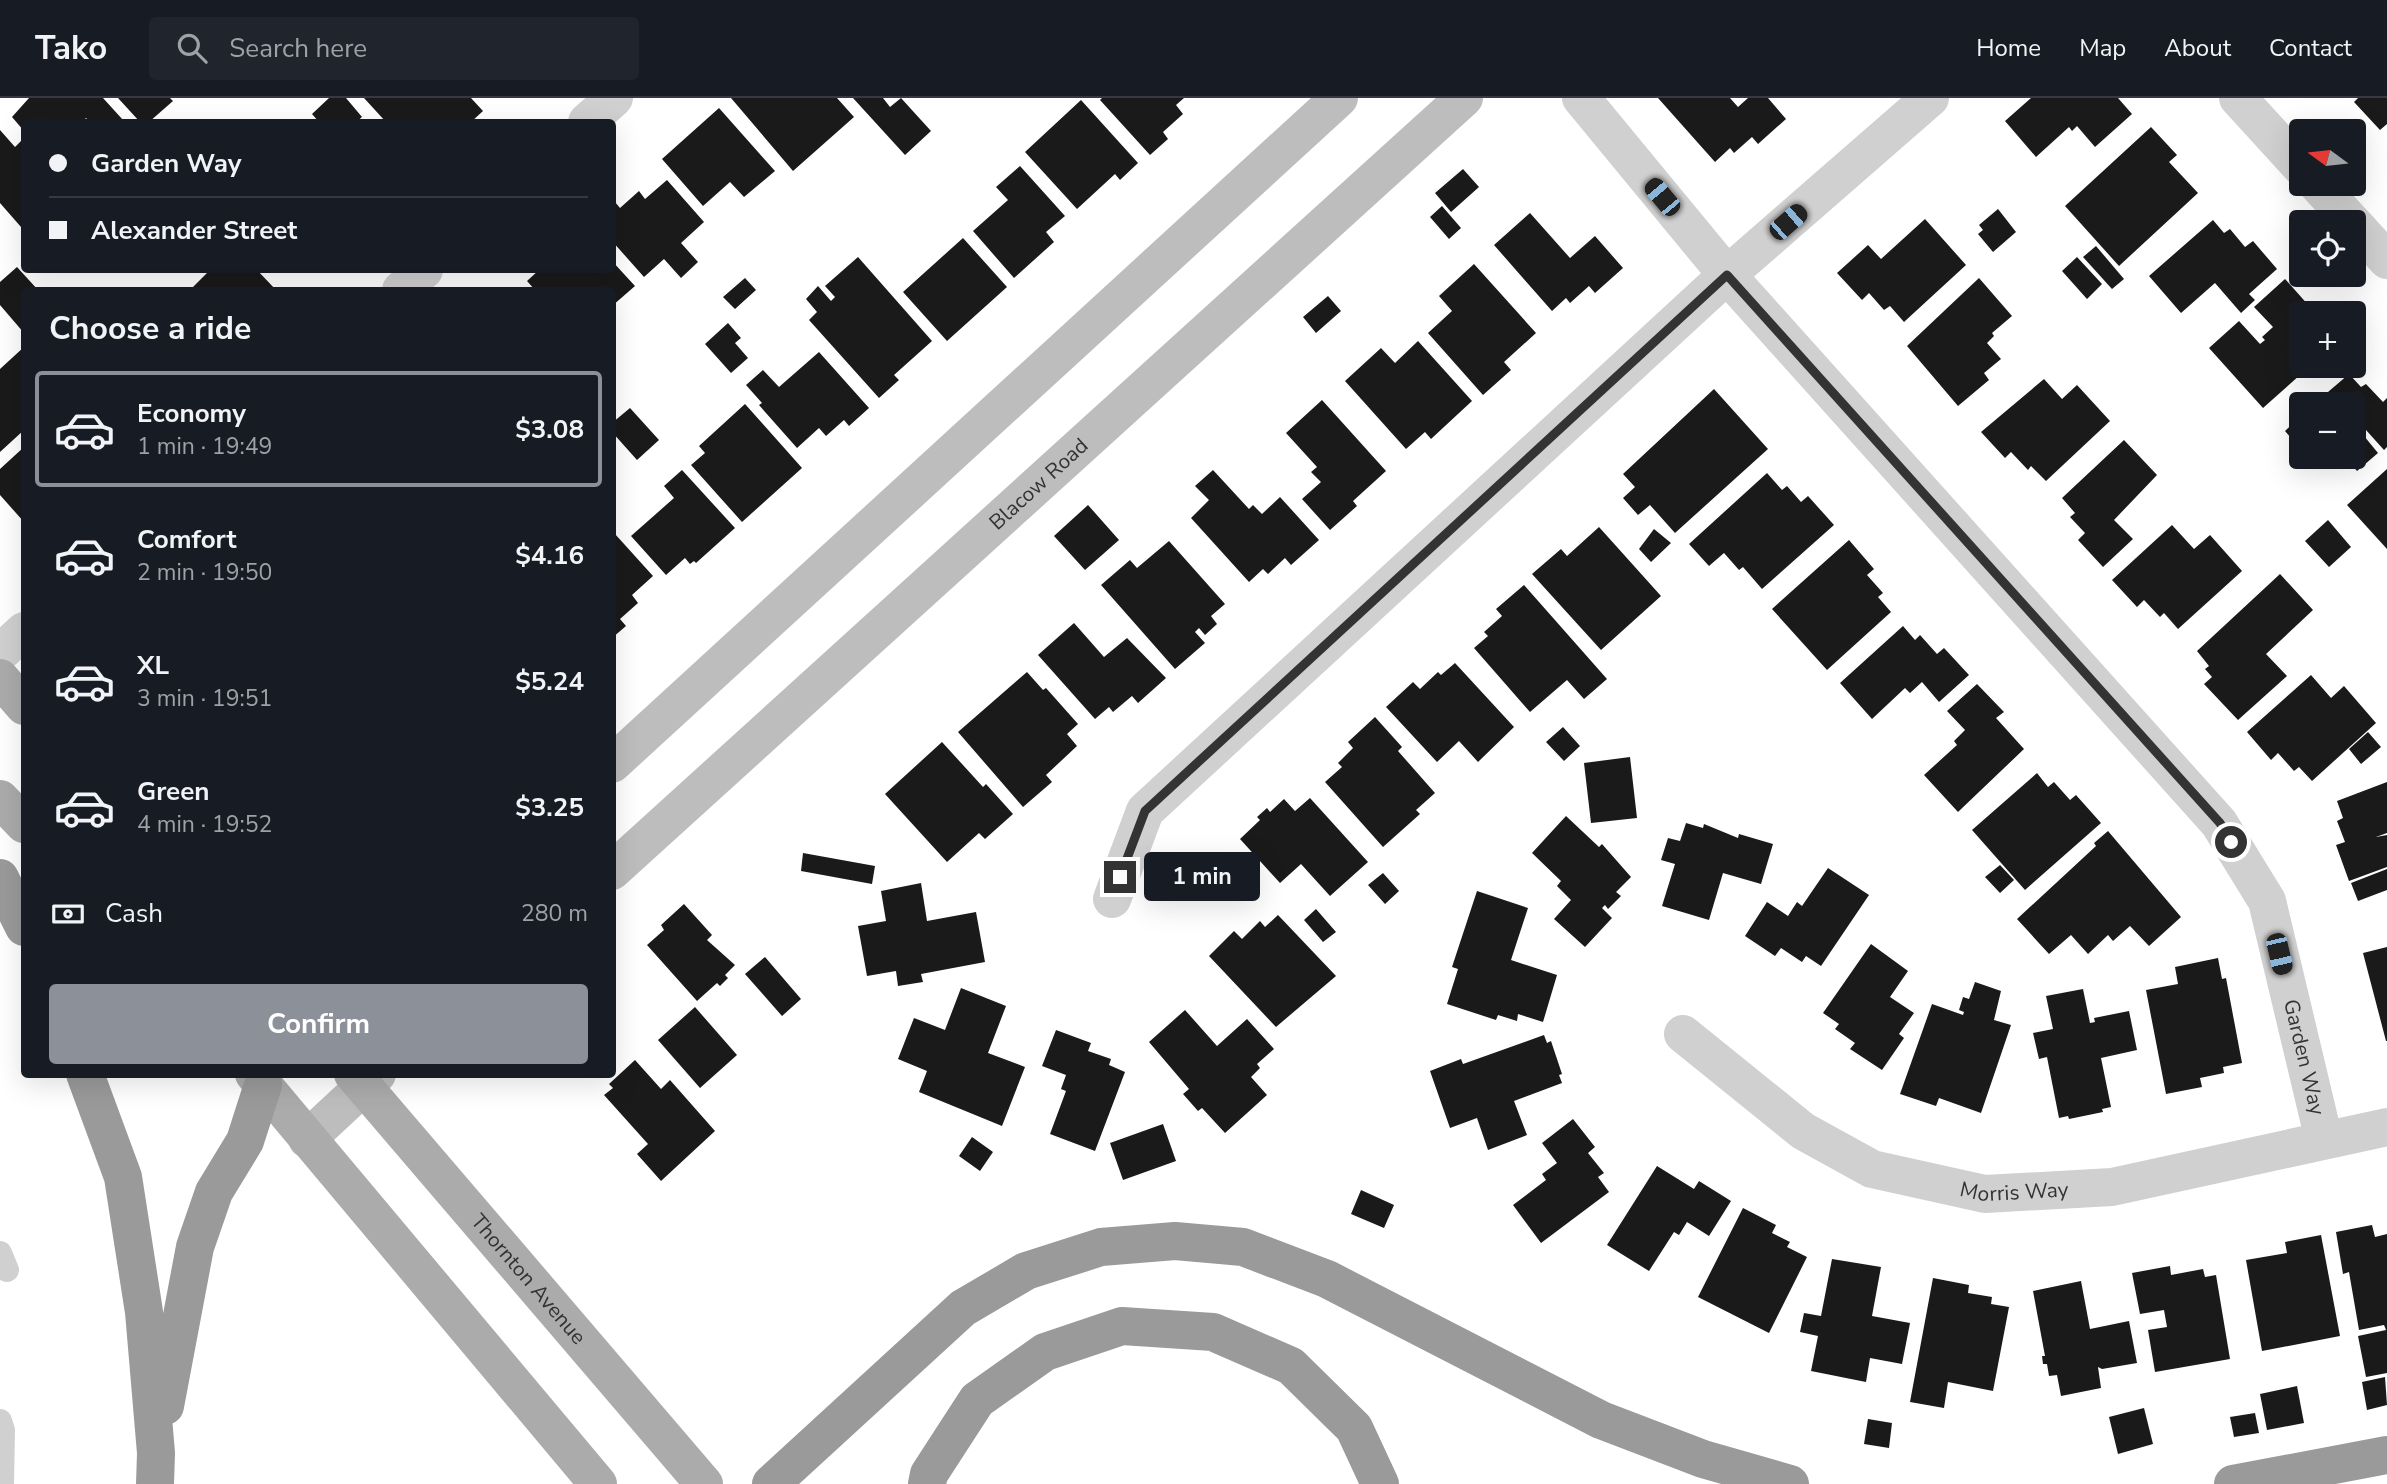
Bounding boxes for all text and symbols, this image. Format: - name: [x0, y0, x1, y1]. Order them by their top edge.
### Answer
- search box: [149, 17, 639, 80]
- text: Tako: [35, 26, 107, 71]
- icon: search: [173, 29, 211, 67]
- text: Search here: [229, 31, 367, 66]
- text: Home: [1976, 32, 2041, 64]
- text: Map: [2079, 32, 2126, 64]
- text: About: [2164, 32, 2231, 64]
- text: Contact: [2269, 32, 2352, 64]
- north arrow: [2289, 119, 2366, 196]
- map controls: [2289, 119, 2366, 469]
- text: Garden Way: [91, 146, 241, 181]
- car: [1641, 174, 1684, 220]
- car: [1766, 200, 1811, 244]
- button: locate: [2289, 210, 2366, 287]
- text: Alexander Street: [91, 213, 297, 248]
- button: +: [2289, 301, 2366, 378]
- text: Choose a ride: [49, 307, 251, 350]
- button: −: [2289, 392, 2366, 469]
- text: Economy: [137, 396, 246, 431]
- icon: car: [53, 398, 116, 461]
- text: $3.08: [515, 412, 584, 447]
- text: 1 min · 19:49: [137, 431, 272, 462]
- street label: Blacow Road: [983, 432, 1094, 536]
- text: Comfort: [137, 522, 237, 557]
- icon: car: [53, 524, 116, 587]
- text: $4.16: [515, 538, 584, 573]
- text: 2 min · 19:50: [137, 557, 272, 588]
- text: XL: [137, 648, 169, 683]
- icon: car: [53, 650, 116, 713]
- text: $5.24: [515, 664, 584, 699]
- text: 3 min · 19:51: [137, 683, 272, 714]
- text: Green: [137, 774, 210, 809]
- icon: car: [53, 776, 116, 839]
- text: $3.25: [515, 790, 584, 825]
- text: 4 min · 19:52: [137, 809, 272, 840]
- route start: [2215, 826, 2247, 858]
- callout: 1 min: [1144, 852, 1260, 902]
- route end: [1104, 861, 1136, 893]
- text: 1 min: [1172, 861, 1232, 892]
- icon: cash: [49, 895, 87, 933]
- text: Cash: [105, 896, 163, 931]
- text: 280 m: [521, 898, 588, 929]
- car: [2265, 931, 2294, 977]
- button: Confirm: [49, 984, 588, 1064]
- street label: Garden Way: [2277, 996, 2332, 1118]
- street label: Morris Way: [1957, 1175, 2069, 1209]
- street label: Thornton Avenue: [465, 1208, 592, 1350]

